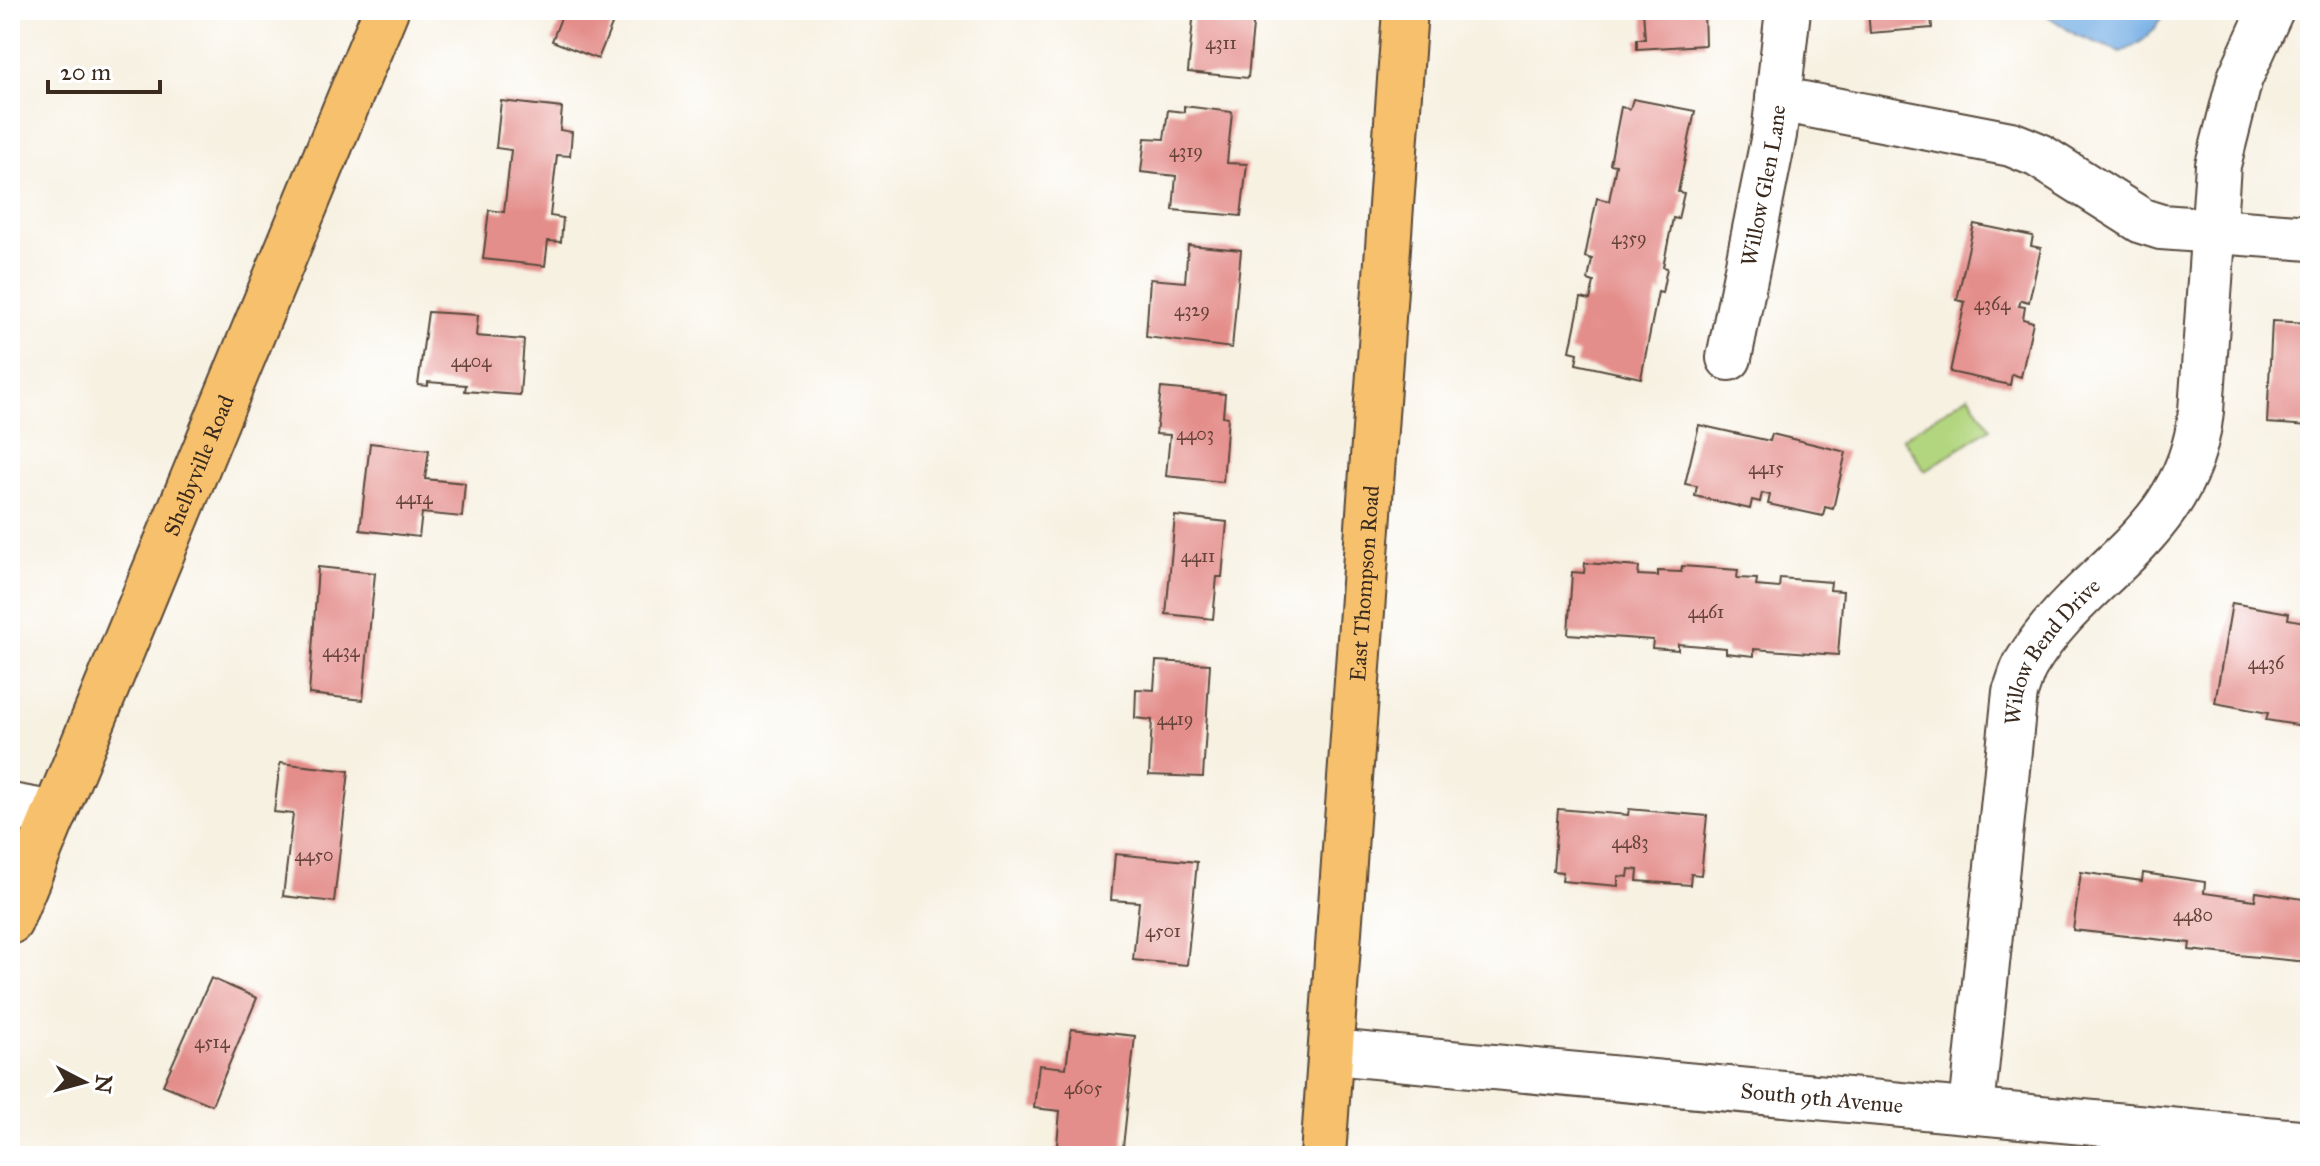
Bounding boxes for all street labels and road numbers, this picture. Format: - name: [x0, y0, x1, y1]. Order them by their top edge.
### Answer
- street label: Willow Glen Lane: [1735, 103, 1791, 268]
- street label: Shelbyville Road: [158, 391, 240, 540]
- street label: East Thompson Road: [1344, 485, 1385, 682]
- street label: Willow Bend Drive: [1999, 572, 2106, 726]
- street label: South 9th Avenue: [1739, 1077, 1904, 1119]

